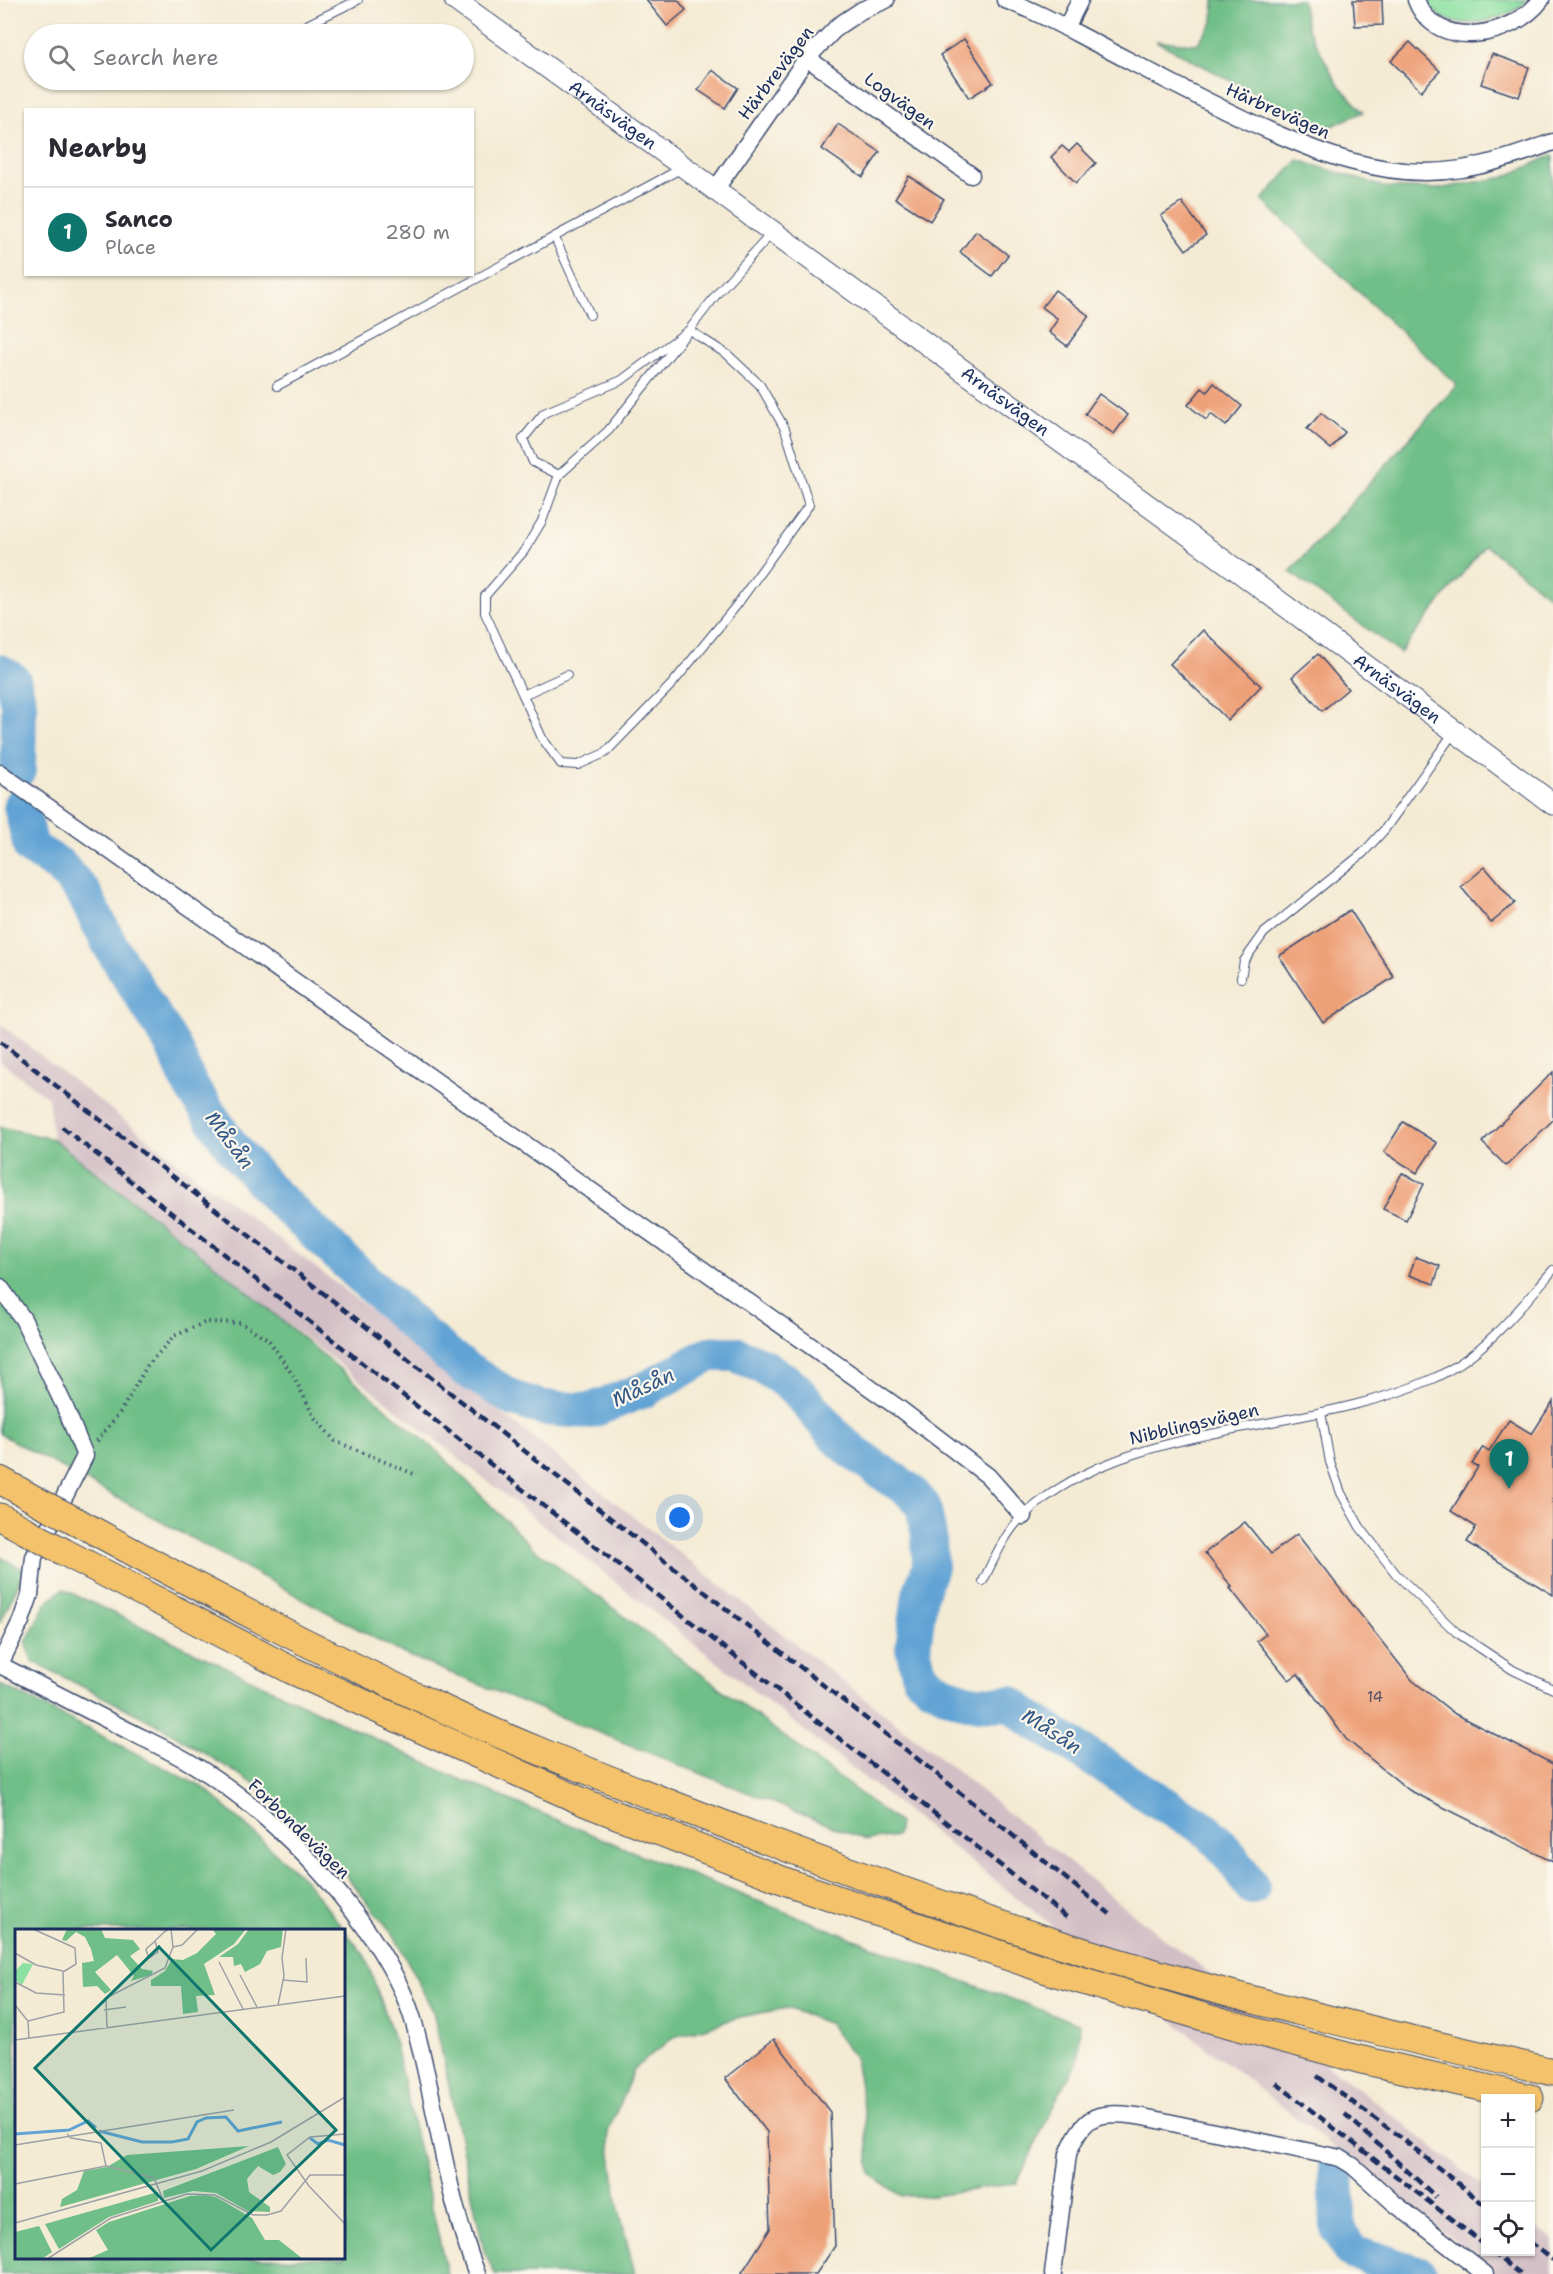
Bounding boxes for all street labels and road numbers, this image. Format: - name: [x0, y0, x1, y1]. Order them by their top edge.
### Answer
- street label: Härbrevägen: [733, 21, 819, 125]
- street label: Logvägen: [859, 67, 941, 135]
- street label: Arnäsvägen: [564, 75, 662, 155]
- street label: Härbrevägen: [1222, 77, 1334, 145]
- street label: Arnäsvägen: [956, 361, 1054, 441]
- street label: Arnäsvägen: [1348, 648, 1446, 729]
- street label: Nibblingsvägen: [1127, 1397, 1261, 1451]
- street label: Forbondevägen: [243, 1774, 355, 1884]

